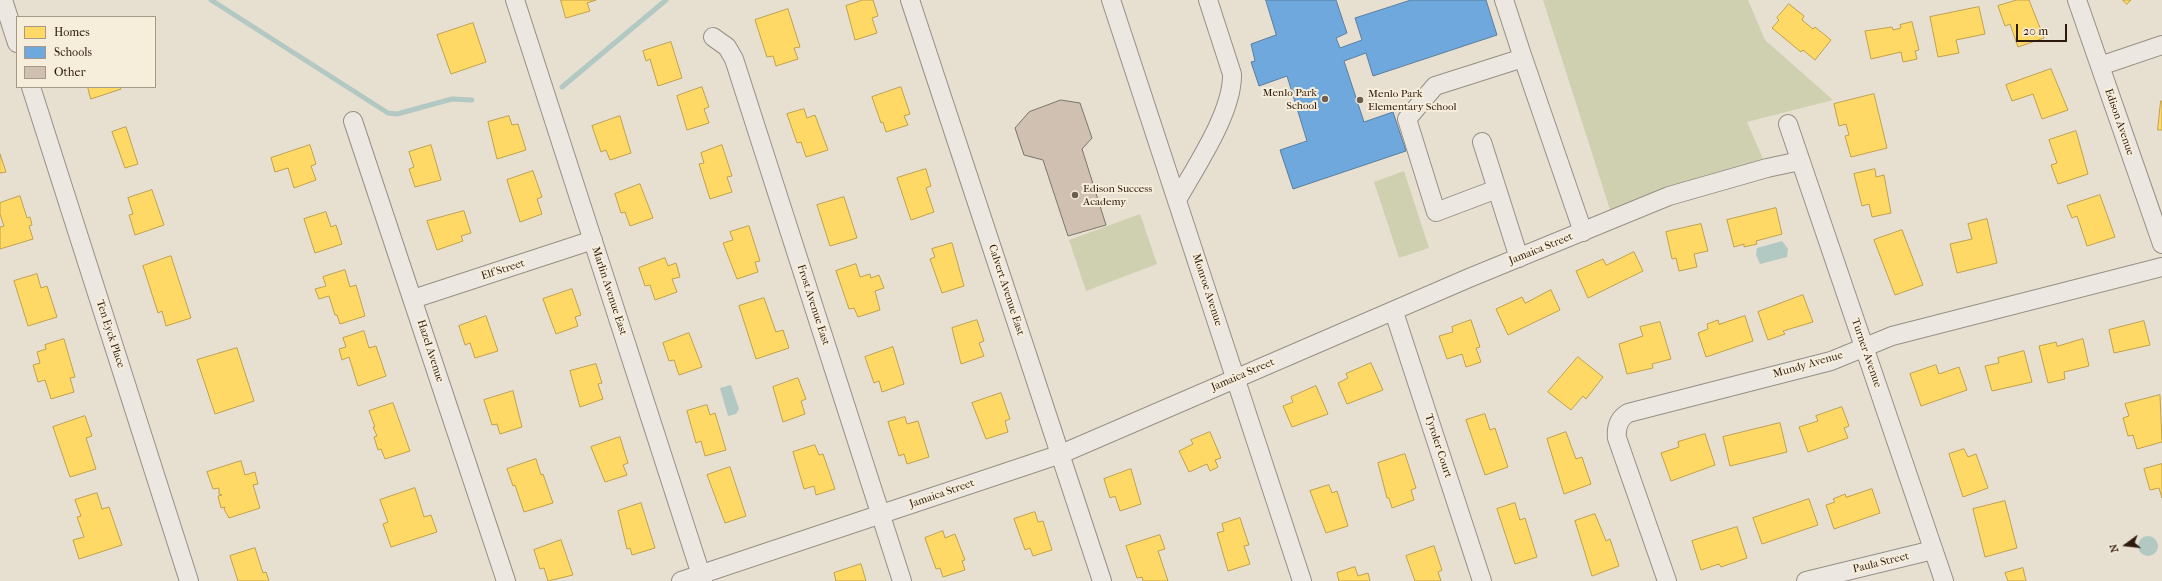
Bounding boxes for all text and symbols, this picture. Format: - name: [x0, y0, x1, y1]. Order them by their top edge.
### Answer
- legend: [16, 16, 156, 88]
- scale bar: [2018, 16, 2069, 42]
- text: 20 m: [2023, 24, 2048, 38]
- text: Homes: [54, 25, 90, 39]
- text: Schools: [54, 45, 92, 59]
- text: Other: [54, 65, 86, 79]
- place label: Menlo Park School: [1262, 86, 1317, 112]
- place label: Menlo Park Elementary School: [1368, 87, 1457, 113]
- street label: Edison Avenue: [2101, 87, 2137, 157]
- marker: Menlo Park School: [1320, 94, 1330, 104]
- marker: Menlo Park Elementary School: [1355, 95, 1365, 105]
- place label: Edison Success Academy: [1083, 182, 1152, 208]
- marker: Edison Success Academy: [1070, 190, 1080, 200]
- street label: Jamaica Street: [1507, 230, 1575, 268]
- street label: Calvert Avenue East: [985, 243, 1027, 337]
- street label: Marlin Avenue East: [588, 245, 630, 337]
- street label: Monroe Avenue: [1189, 252, 1225, 328]
- street label: Elf Street: [480, 257, 526, 283]
- street label: Frost Avenue East: [794, 263, 832, 347]
- street label: Ten Eyck Place: [93, 298, 127, 370]
- street label: Turner Avenue: [1848, 317, 1884, 389]
- street label: Hazel Avenue: [414, 318, 446, 384]
- street label: Mundy Avenue: [1772, 349, 1844, 381]
- street label: Jamaica Street: [1209, 356, 1277, 394]
- street label: Tyroler Court: [1421, 412, 1455, 480]
- street label: Jamaica Street: [908, 477, 976, 511]
- north arrow: [2106, 525, 2146, 565]
- text: N: [2107, 543, 2121, 554]
- street label: Paula Street: [1852, 550, 1910, 576]

